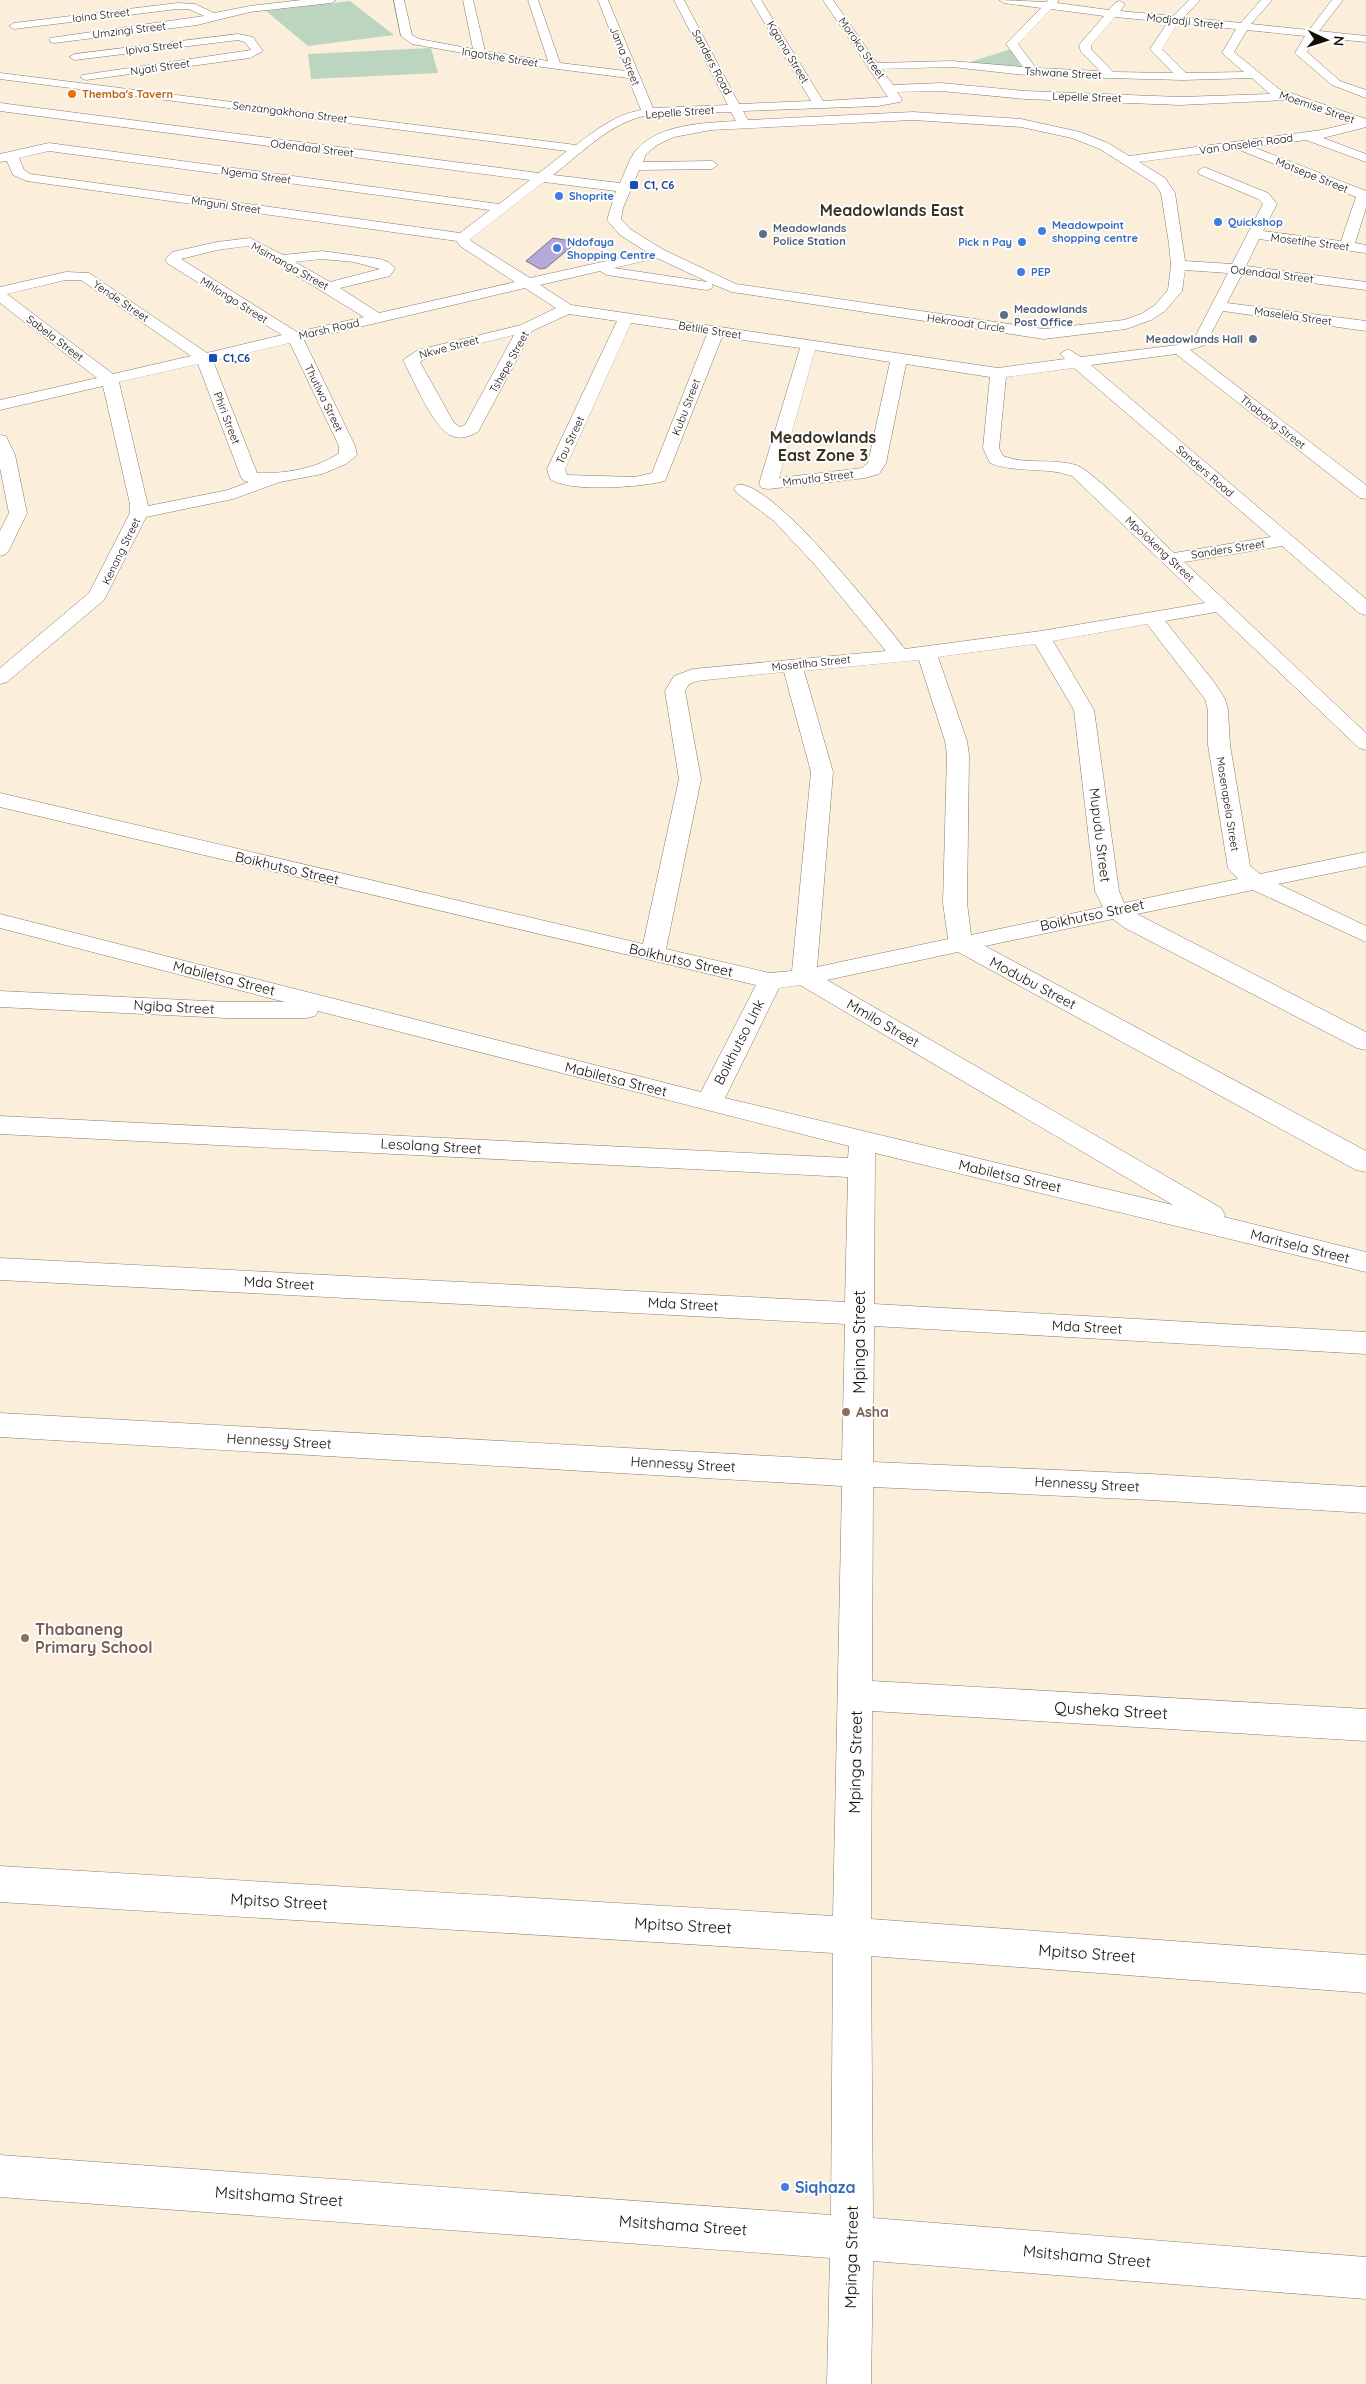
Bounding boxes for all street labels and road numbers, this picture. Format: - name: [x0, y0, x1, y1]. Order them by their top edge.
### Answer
- street label: Ioina Street: [71, 4, 131, 25]
- street label: Modjadji Street: [1146, 10, 1224, 32]
- street label: Moroka Street: [836, 15, 889, 82]
- street label: Kgama Street: [764, 18, 812, 86]
- street label: Umzingi Street: [91, 19, 167, 41]
- street label: Jama Street: [607, 24, 643, 88]
- street label: Sanders Road: [689, 27, 735, 97]
- street label: Ipiva Street: [125, 37, 184, 57]
- street label: Ingotshe Street: [461, 44, 539, 70]
- street label: Nyati Street: [129, 56, 191, 78]
- street label: Tshwane Street: [1024, 64, 1102, 82]
- street label: Moemise Street: [1277, 88, 1357, 127]
- street label: Lepelle Street: [1052, 89, 1122, 105]
- street label: Senzangakhona Street: [232, 98, 348, 126]
- street label: Lepelle Street: [645, 103, 715, 121]
- street label: Van Onselen Road: [1198, 130, 1294, 158]
- street label: Odendaal Street: [270, 136, 355, 160]
- street label: Motsepe Street: [1274, 154, 1351, 196]
- street label: Ngema Street: [220, 163, 292, 187]
- street label: Mnguni Street: [190, 193, 262, 217]
- street label: Mosetlhe Street: [1270, 230, 1350, 254]
- street label: Msimanga Street: [249, 239, 331, 293]
- street label: Odendaal Street: [1230, 262, 1315, 286]
- street label: Mhlongo Street: [198, 274, 271, 327]
- street label: Yende Street: [90, 277, 152, 325]
- street label: Maselela Street: [1253, 304, 1333, 328]
- street label: Hekroodt Circle: [926, 311, 1006, 335]
- street label: Sabela Street: [24, 312, 87, 364]
- street label: Marsh Road: [297, 315, 361, 343]
- street label: Betlile Street: [677, 318, 743, 342]
- street label: Tshepe Street: [486, 328, 532, 396]
- street label: Nkwe Street: [418, 332, 481, 362]
- street label: Thutlwa Street: [302, 362, 346, 434]
- street label: Kubu Street: [669, 376, 703, 437]
- street label: Phiri Street: [211, 390, 243, 446]
- street label: Thabang Street: [1237, 392, 1309, 452]
- street label: Tau Street: [553, 413, 587, 466]
- street label: Sanders Road: [1173, 442, 1237, 500]
- street label: Mmutla Street: [782, 467, 855, 489]
- street label: Mpolokeng Street: [1122, 513, 1198, 585]
- street label: Kenang Street: [99, 515, 143, 587]
- street label: Sanders Street: [1190, 536, 1266, 562]
- street label: Mosetlha Street: [771, 652, 851, 674]
- street label: Mosenapela Street: [1214, 756, 1242, 852]
- street label: Mupudu Street: [1085, 787, 1115, 883]
- street label: Boikhutso Street: [233, 847, 341, 889]
- street label: Boikhutso Street: [1038, 895, 1146, 935]
- street label: Boikhutso Street: [627, 939, 735, 981]
- street label: Modubu Street: [987, 953, 1079, 1013]
- street label: Mabiletsa Street: [171, 957, 277, 999]
- street label: Mmilo Street: [843, 995, 923, 1051]
- street label: Ngiba Street: [133, 996, 215, 1018]
- street label: Boikhutso Link: [710, 996, 768, 1088]
- street label: Mabiletsa Street: [563, 1058, 669, 1100]
- street label: Lesolang Street: [380, 1134, 482, 1158]
- street label: Mabiletsa Street: [957, 1155, 1063, 1197]
- street label: Maritsela Street: [1248, 1225, 1352, 1267]
- street label: Mda Street: [243, 1272, 315, 1294]
- street label: Mpinga Street: [849, 1290, 869, 1394]
- street label: Mda Street: [647, 1293, 719, 1315]
- street label: Mda Street: [1051, 1316, 1123, 1338]
- street label: Hennessy Street: [226, 1429, 332, 1453]
- street label: Hennessy Street: [630, 1452, 736, 1476]
- street label: Hennessy Street: [1034, 1472, 1140, 1496]
- street label: Qusheka Street: [1054, 1697, 1168, 1723]
- street label: Mpinga Street: [844, 1710, 866, 1814]
- street label: Mpitso Street: [230, 1888, 328, 1914]
- street label: Mpitso Street: [634, 1912, 732, 1938]
- street label: Mpitso Street: [1038, 1940, 1136, 1966]
- street label: Msitshama Street: [214, 2182, 344, 2210]
- street label: Mpinga Street: [840, 2205, 862, 2309]
- street label: Msitshama Street: [618, 2211, 748, 2239]
- street label: Msitshama Street: [1022, 2240, 1152, 2272]

